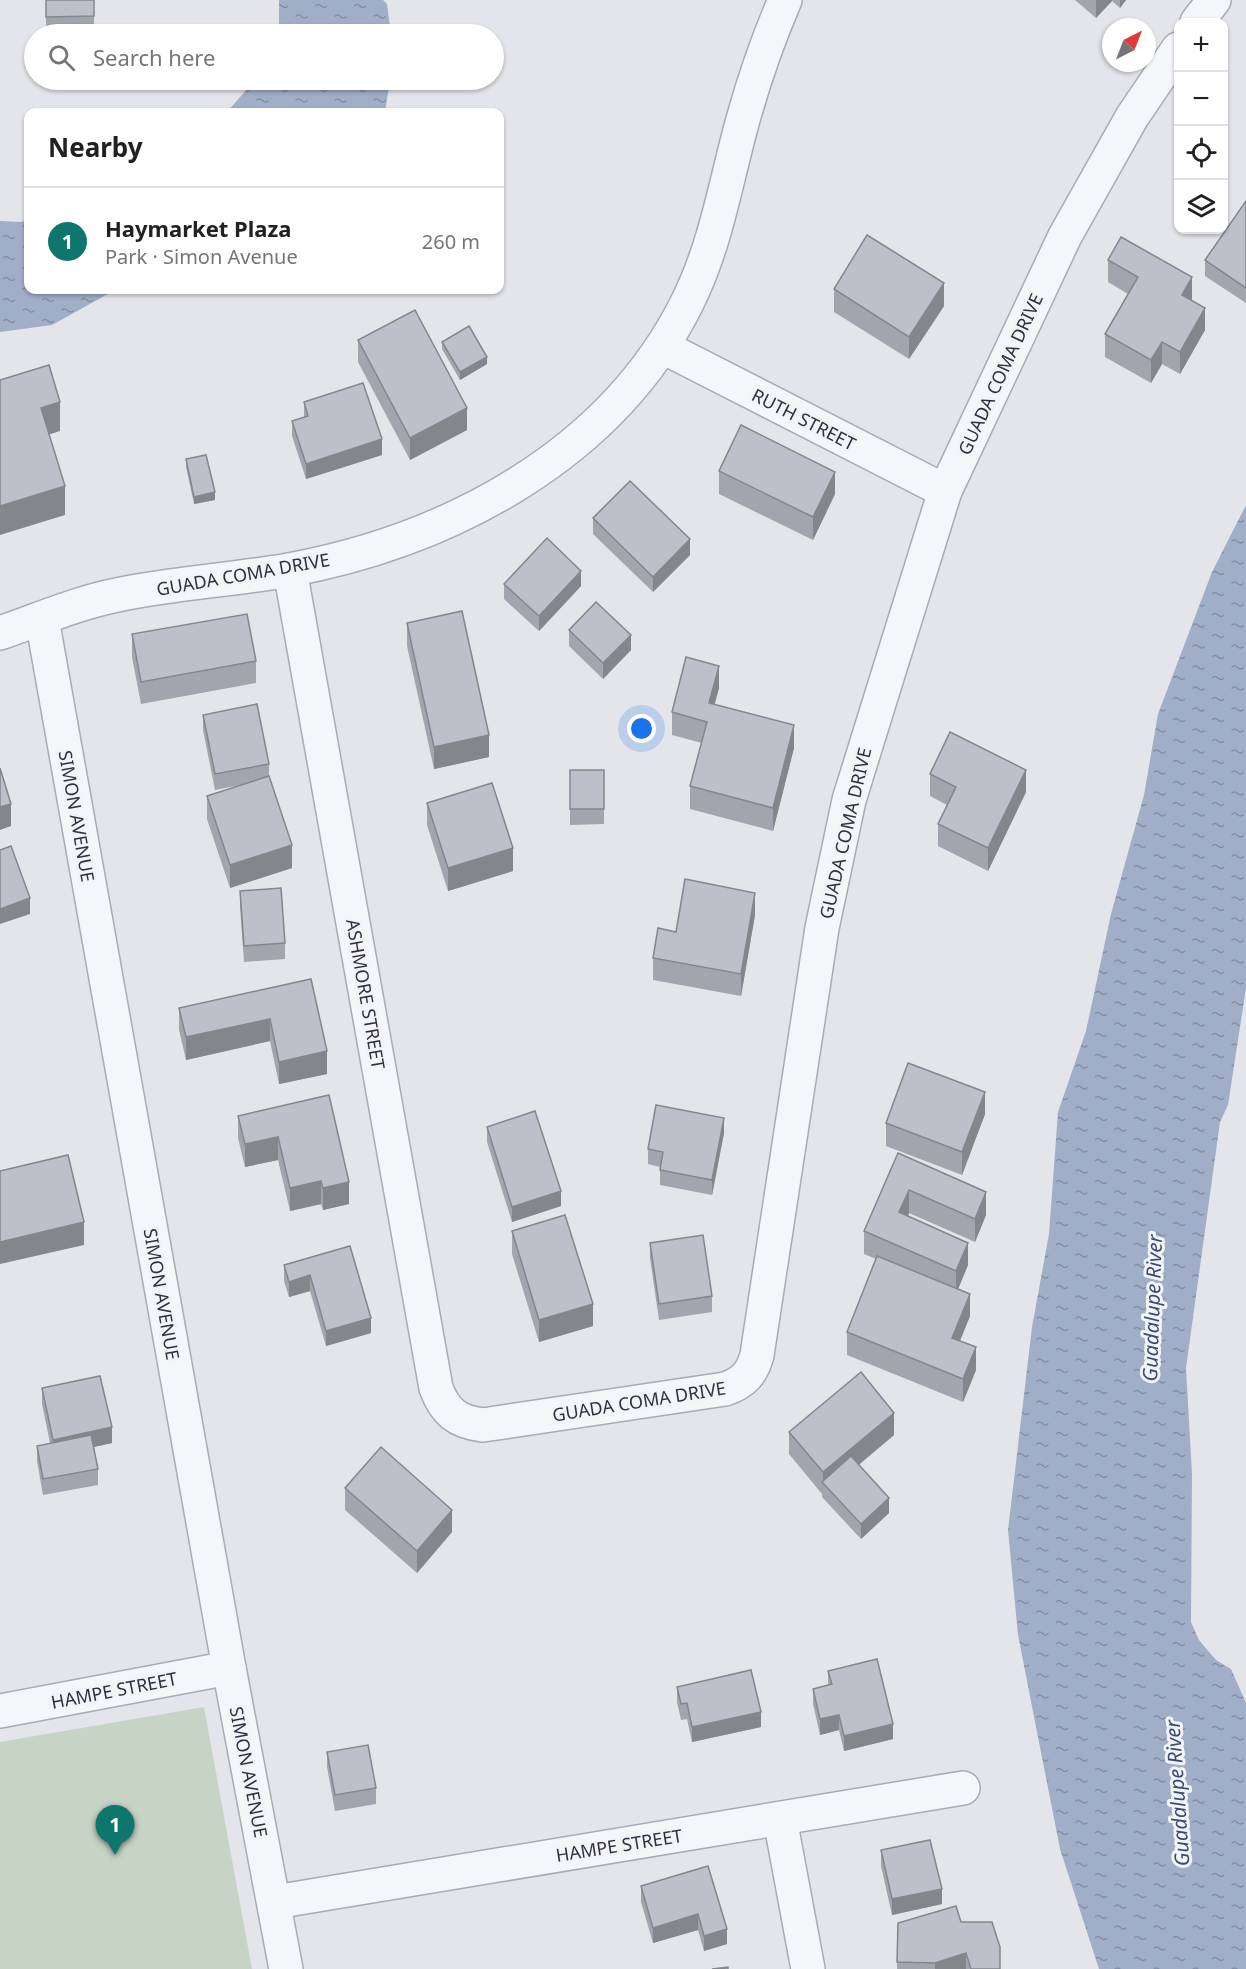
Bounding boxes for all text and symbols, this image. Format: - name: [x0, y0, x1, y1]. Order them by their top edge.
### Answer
- north arrow: [1102, 18, 1156, 72]
- map controls: [1174, 18, 1228, 234]
- button: +: [1174, 18, 1228, 72]
- search box: [24, 24, 504, 90]
- icon: search: [45, 41, 78, 74]
- text: Search here: [93, 42, 215, 72]
- button: −: [1174, 72, 1228, 126]
- button: locate: [1174, 126, 1228, 180]
- text: Nearby: [48, 129, 143, 165]
- button: layers: [1174, 180, 1228, 234]
- text: Haymarket Plaza: [105, 213, 292, 243]
- text: 1: [62, 228, 73, 255]
- text: 260 m: [422, 228, 480, 255]
- text: Park · Simon Avenue: [105, 243, 298, 270]
- street label: GUADA COMA DRIVE: [952, 289, 1048, 459]
- street label: RUTH STREET: [748, 383, 860, 455]
- street label: GUADA COMA DRIVE: [155, 547, 331, 601]
- your location: [627, 714, 656, 743]
- street label: GUADA COMA DRIVE: [814, 745, 876, 921]
- street label: SIMON AVENUE: [54, 748, 100, 884]
- street label: ASHMORE STREET: [341, 917, 391, 1071]
- street label: SIMON AVENUE: [139, 1226, 185, 1362]
- water label: Guadalupe River: [1136, 1233, 1168, 1382]
- street label: GUADA COMA DRIVE: [551, 1375, 727, 1427]
- street label: HAMPE STREET: [49, 1666, 179, 1714]
- street label: SIMON AVENUE: [225, 1704, 273, 1840]
- water label: Guadalupe River: [1158, 1718, 1196, 1867]
- pin: 1: [96, 1806, 134, 1855]
- street label: HAMPE STREET: [554, 1823, 684, 1867]

